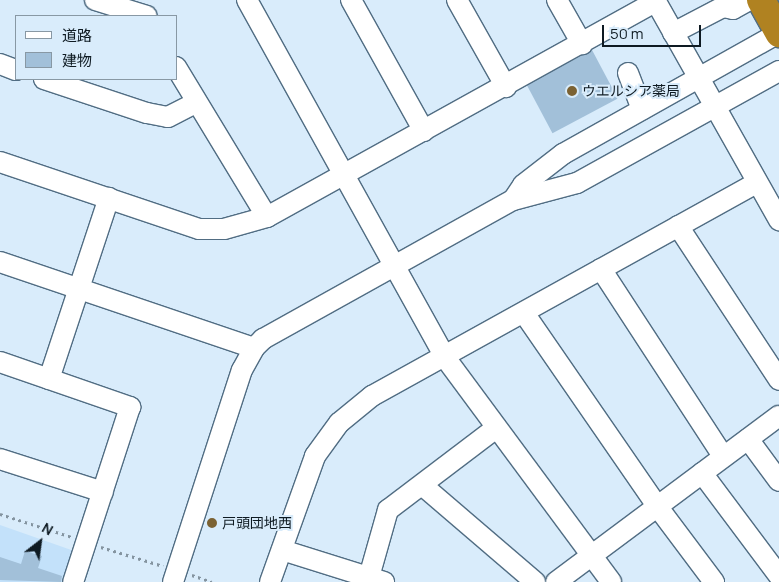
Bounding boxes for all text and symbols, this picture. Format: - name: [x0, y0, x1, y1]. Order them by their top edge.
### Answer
- legend: [15, 15, 178, 80]
- scale bar: [604, 15, 703, 47]
- text: 50 m: [610, 23, 644, 44]
- text: 道路: [62, 25, 92, 46]
- text: 建物: [62, 50, 92, 71]
- place label: ウエルシア薬局: [582, 83, 680, 99]
- marker: ウエルシア薬局: [566, 85, 578, 97]
- place label: 戸頭団地西: [222, 515, 292, 531]
- north arrow: [15, 517, 65, 567]
- marker: 戸頭団地西: [206, 517, 218, 529]
- text: N: [39, 518, 57, 539]

